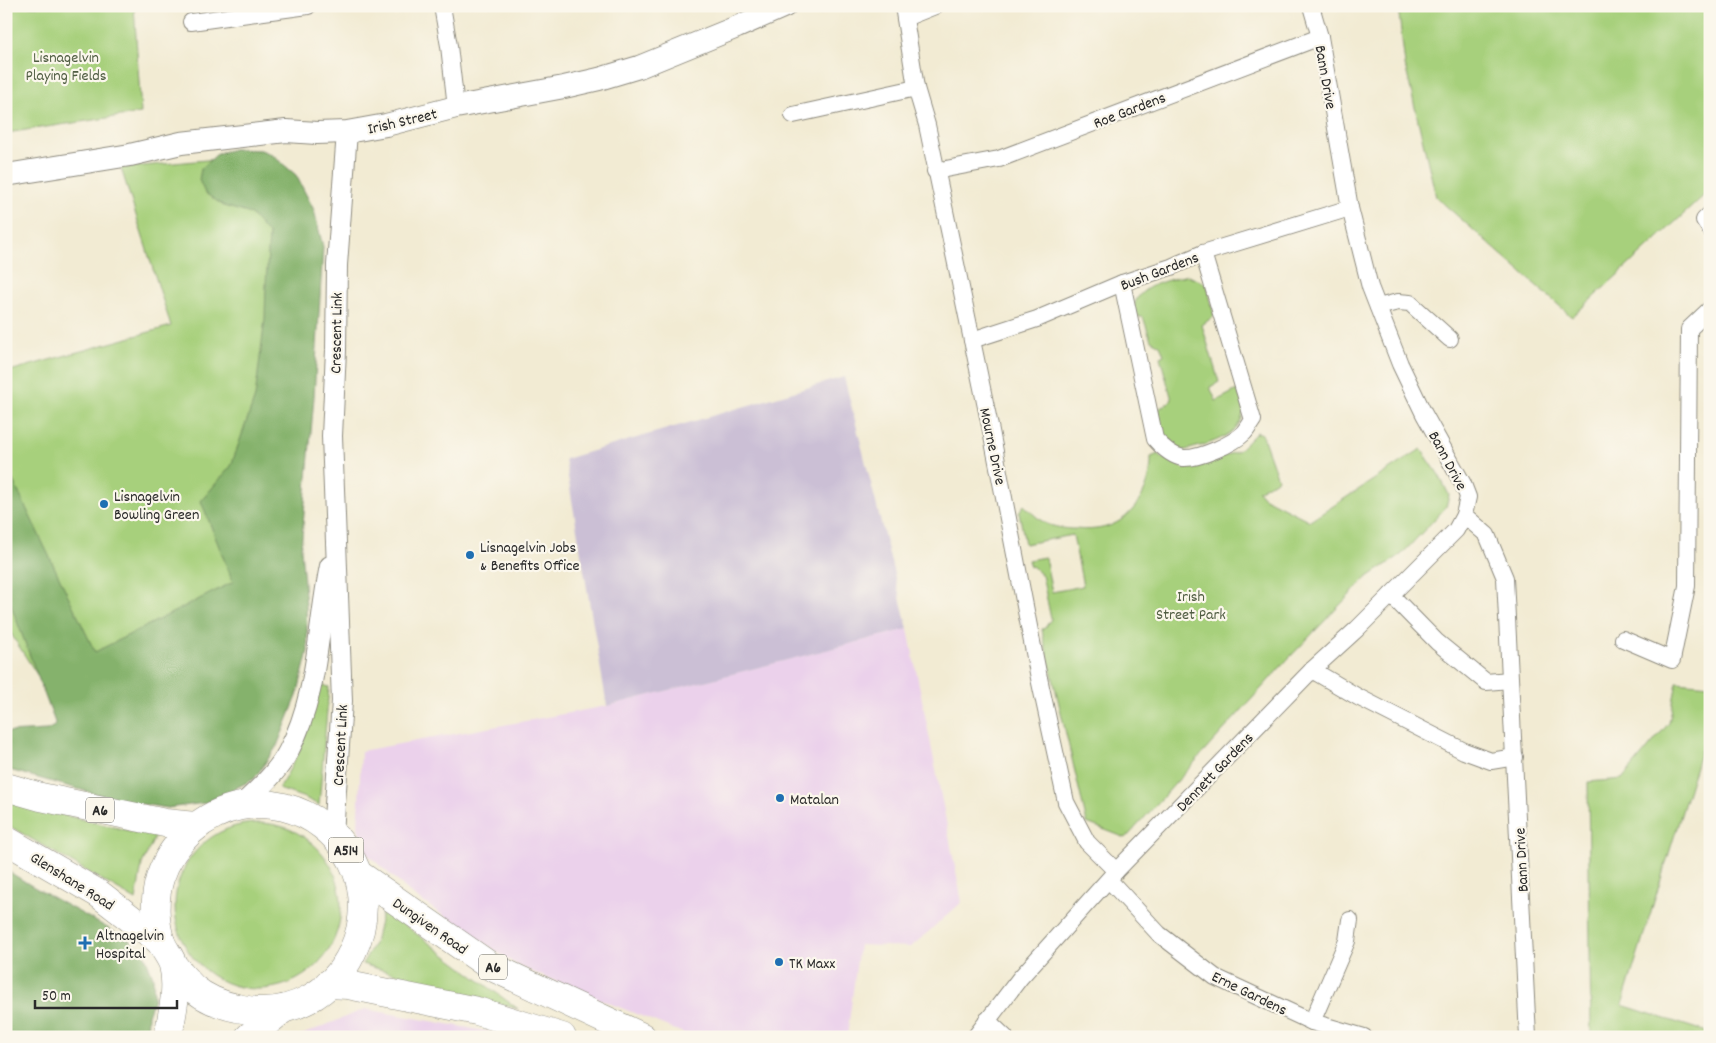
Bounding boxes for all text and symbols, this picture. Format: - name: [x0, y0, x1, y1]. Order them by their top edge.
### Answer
- street label: Bann Drive: [1308, 44, 1341, 111]
- park label: Lisnagelvin Playing Fields: [25, 47, 107, 88]
- street label: Roe Gardens: [1090, 87, 1170, 136]
- street label: Irish Street: [366, 103, 440, 142]
- street label: Bush Gardens: [1117, 247, 1203, 298]
- street label: Crescent Link: [325, 292, 350, 374]
- street label: Mourne Drive: [972, 406, 1011, 487]
- street label: Bann Drive: [1422, 427, 1472, 495]
- place label: Lisnagelvin Bowling Green: [114, 486, 199, 527]
- marker: Lisnagelvin Bowling Green: [98, 498, 110, 510]
- place label: Lisnagelvin Jobs & Benefits Office: [480, 537, 579, 578]
- marker: Lisnagelvin Jobs & Benefits Office: [464, 549, 476, 561]
- park label: Irish Street Park: [1156, 586, 1226, 627]
- street label: Crescent Link: [328, 704, 355, 786]
- street label: Dennett Gardens: [1172, 728, 1260, 818]
- place label: Matalan: [790, 789, 839, 812]
- marker: Matalan: [774, 792, 786, 804]
- road number: A6: [86, 798, 114, 822]
- street label: Bann Drive: [1509, 827, 1536, 893]
- road number: A514: [328, 838, 364, 862]
- street label: Glenshane Road: [25, 847, 118, 917]
- street label: Dungiven Road: [387, 893, 472, 961]
- place label: Altnagelvin Hospital: [96, 925, 164, 966]
- marker: Altnagelvin Hospital: [78, 936, 92, 950]
- place label: TK Maxx: [789, 953, 835, 976]
- road number: A6: [479, 954, 507, 980]
- marker: TK Maxx: [773, 956, 785, 968]
- street label: Erne Gardens: [1207, 966, 1291, 1023]
- scale bar: [35, 978, 178, 1010]
- text: 50 m: [42, 986, 71, 1008]

